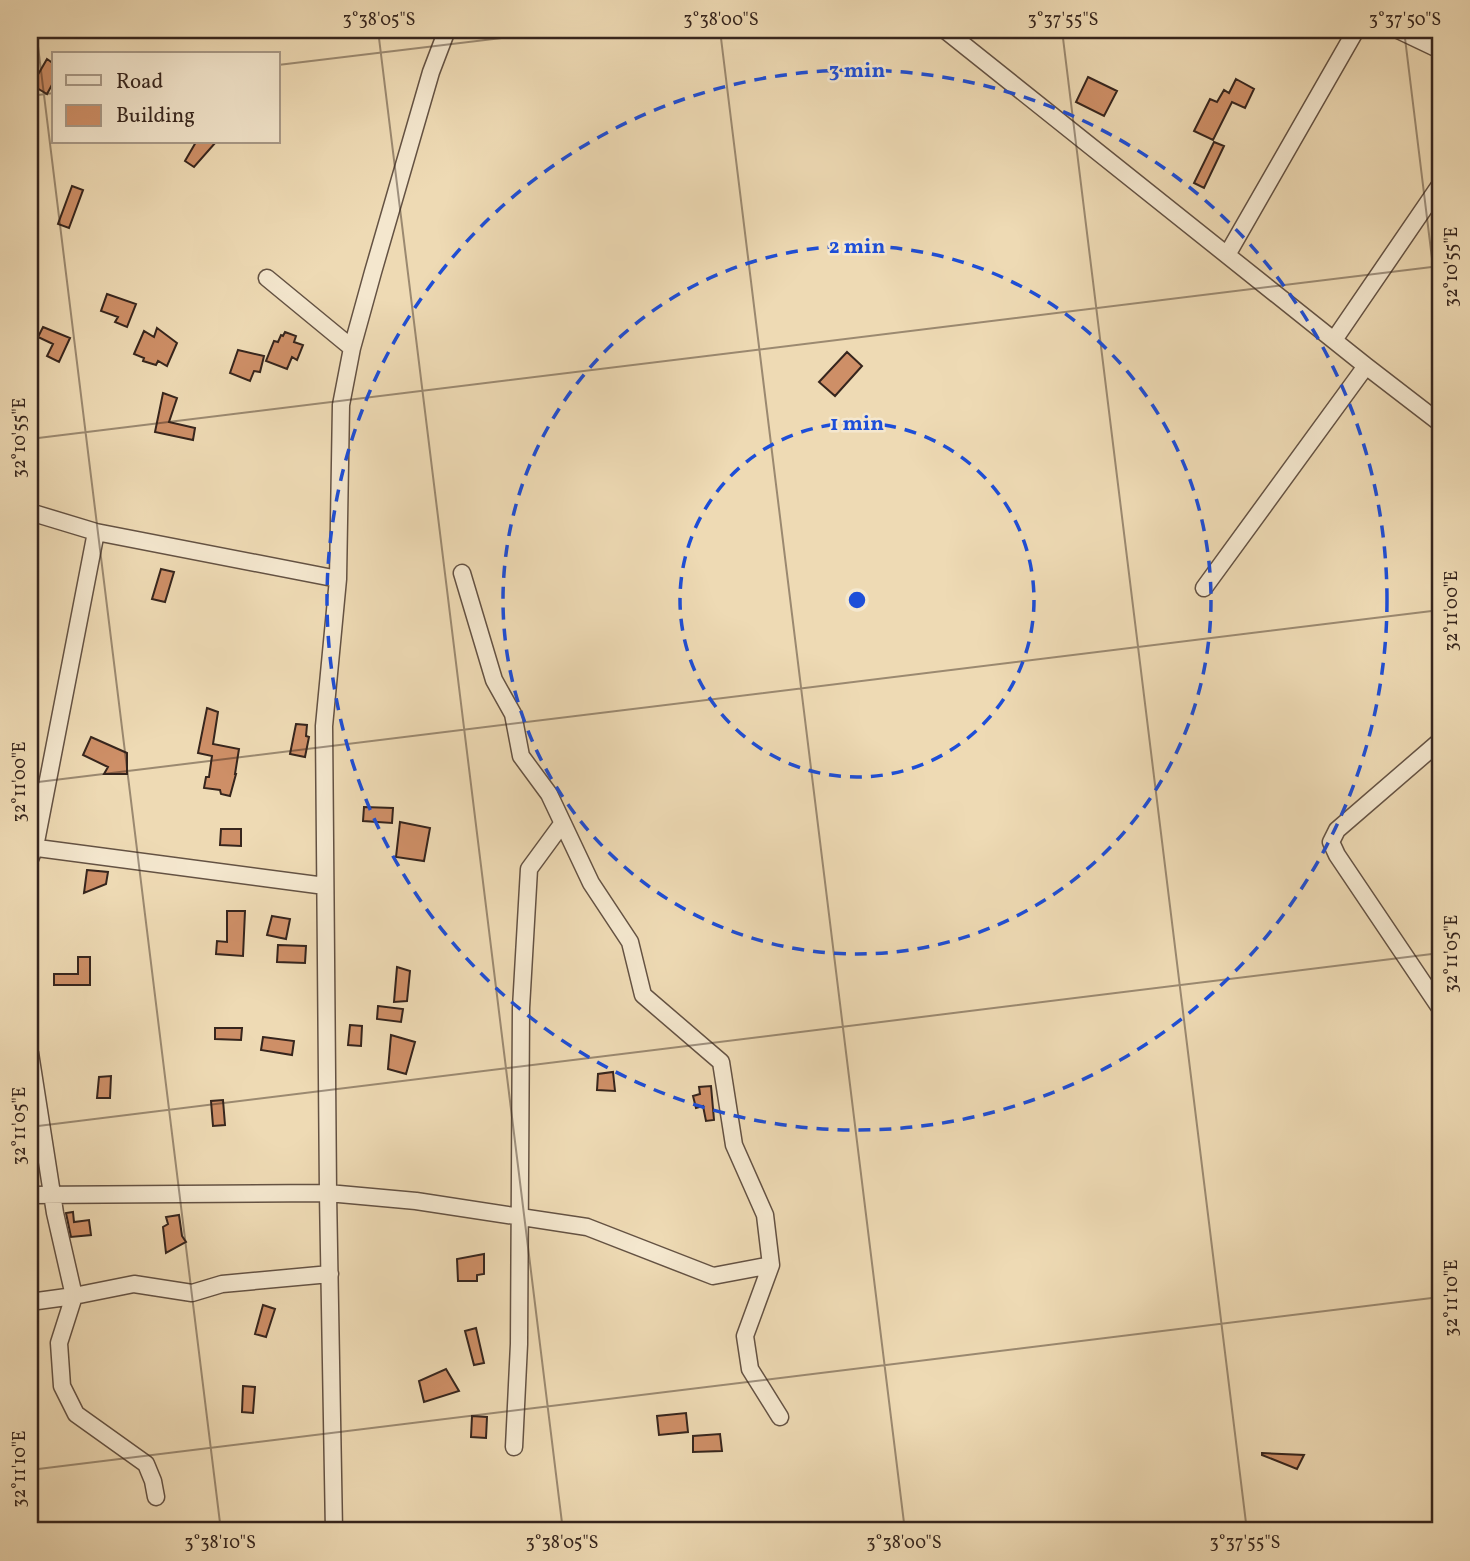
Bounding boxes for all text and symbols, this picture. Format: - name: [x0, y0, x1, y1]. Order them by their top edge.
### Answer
- text: 3°38'05"S: [342, 8, 416, 33]
- text: 3°38'00"S: [683, 8, 759, 33]
- text: 3°37'55"S: [1027, 8, 1099, 33]
- text: 3°37'50"S: [1369, 8, 1441, 33]
- legend: [52, 52, 280, 144]
- text: 3 min: [829, 57, 885, 86]
- text: Road: [116, 68, 163, 97]
- text: Building: [116, 102, 195, 131]
- text: 32°10'55"E: [1440, 227, 1465, 307]
- text: 2 min: [829, 233, 885, 262]
- text: 32°10'55"E: [8, 398, 33, 478]
- text: 1 min: [830, 410, 884, 439]
- text: 32°11'00"E: [1440, 570, 1465, 652]
- centre of rings: [845, 588, 869, 612]
- text: 32°11'00"E: [8, 741, 33, 823]
- text: 32°11'05"E: [1440, 914, 1465, 993]
- text: 32°11'05"E: [8, 1086, 33, 1165]
- text: 32°11'10"E: [1440, 1259, 1465, 1337]
- text: 32°11'10"E: [8, 1430, 33, 1508]
- text: 3°38'10"S: [184, 1531, 256, 1556]
- text: 3°38'05"S: [525, 1531, 599, 1556]
- text: 3°38'00"S: [866, 1531, 942, 1556]
- text: 3°37'55"S: [1209, 1531, 1281, 1556]

